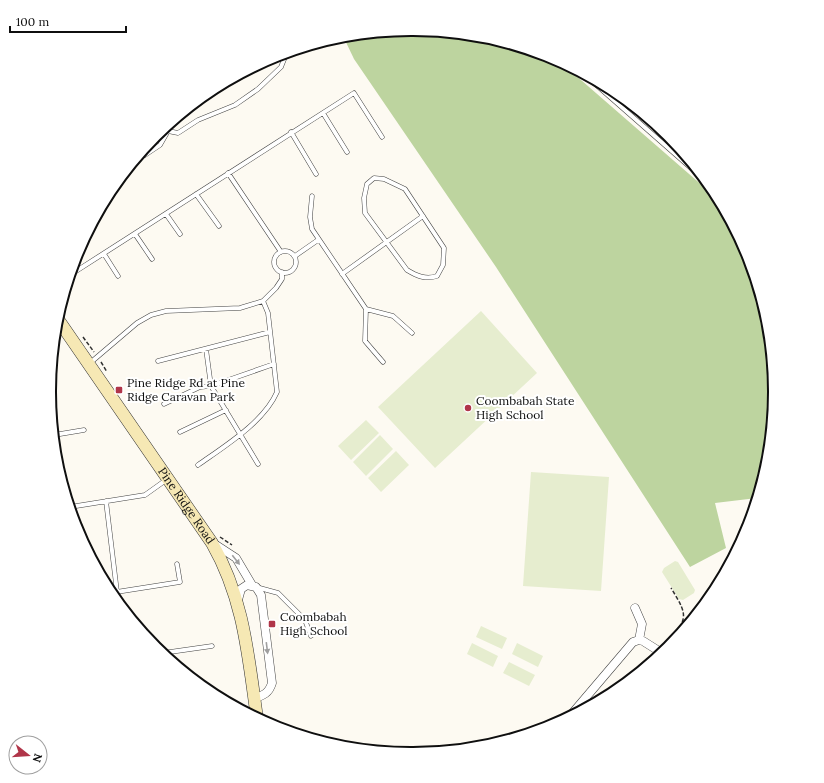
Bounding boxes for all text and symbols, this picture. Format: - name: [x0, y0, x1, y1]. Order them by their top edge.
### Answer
- scale bar: [10, 8, 126, 34]
- text: 100 m: [16, 14, 49, 29]
- place label: Pine Ridge Rd at Pine Ridge Caravan Park: [127, 375, 246, 404]
- marker: Pine Ridge Rd at Pine Ridge Caravan Park: [114, 385, 124, 395]
- place label: Coombabah State High School: [476, 393, 575, 422]
- marker: Coombabah State High School: [463, 403, 473, 413]
- street label: Pine Ridge Road: [155, 464, 218, 547]
- one-way arrow: [232, 554, 241, 565]
- place label: Coombabah High School: [280, 609, 348, 638]
- marker: Coombabah High School: [267, 619, 277, 629]
- one-way arrow: [264, 642, 271, 654]
- north arrow: [8, 735, 48, 775]
- text: N: [29, 752, 46, 765]

